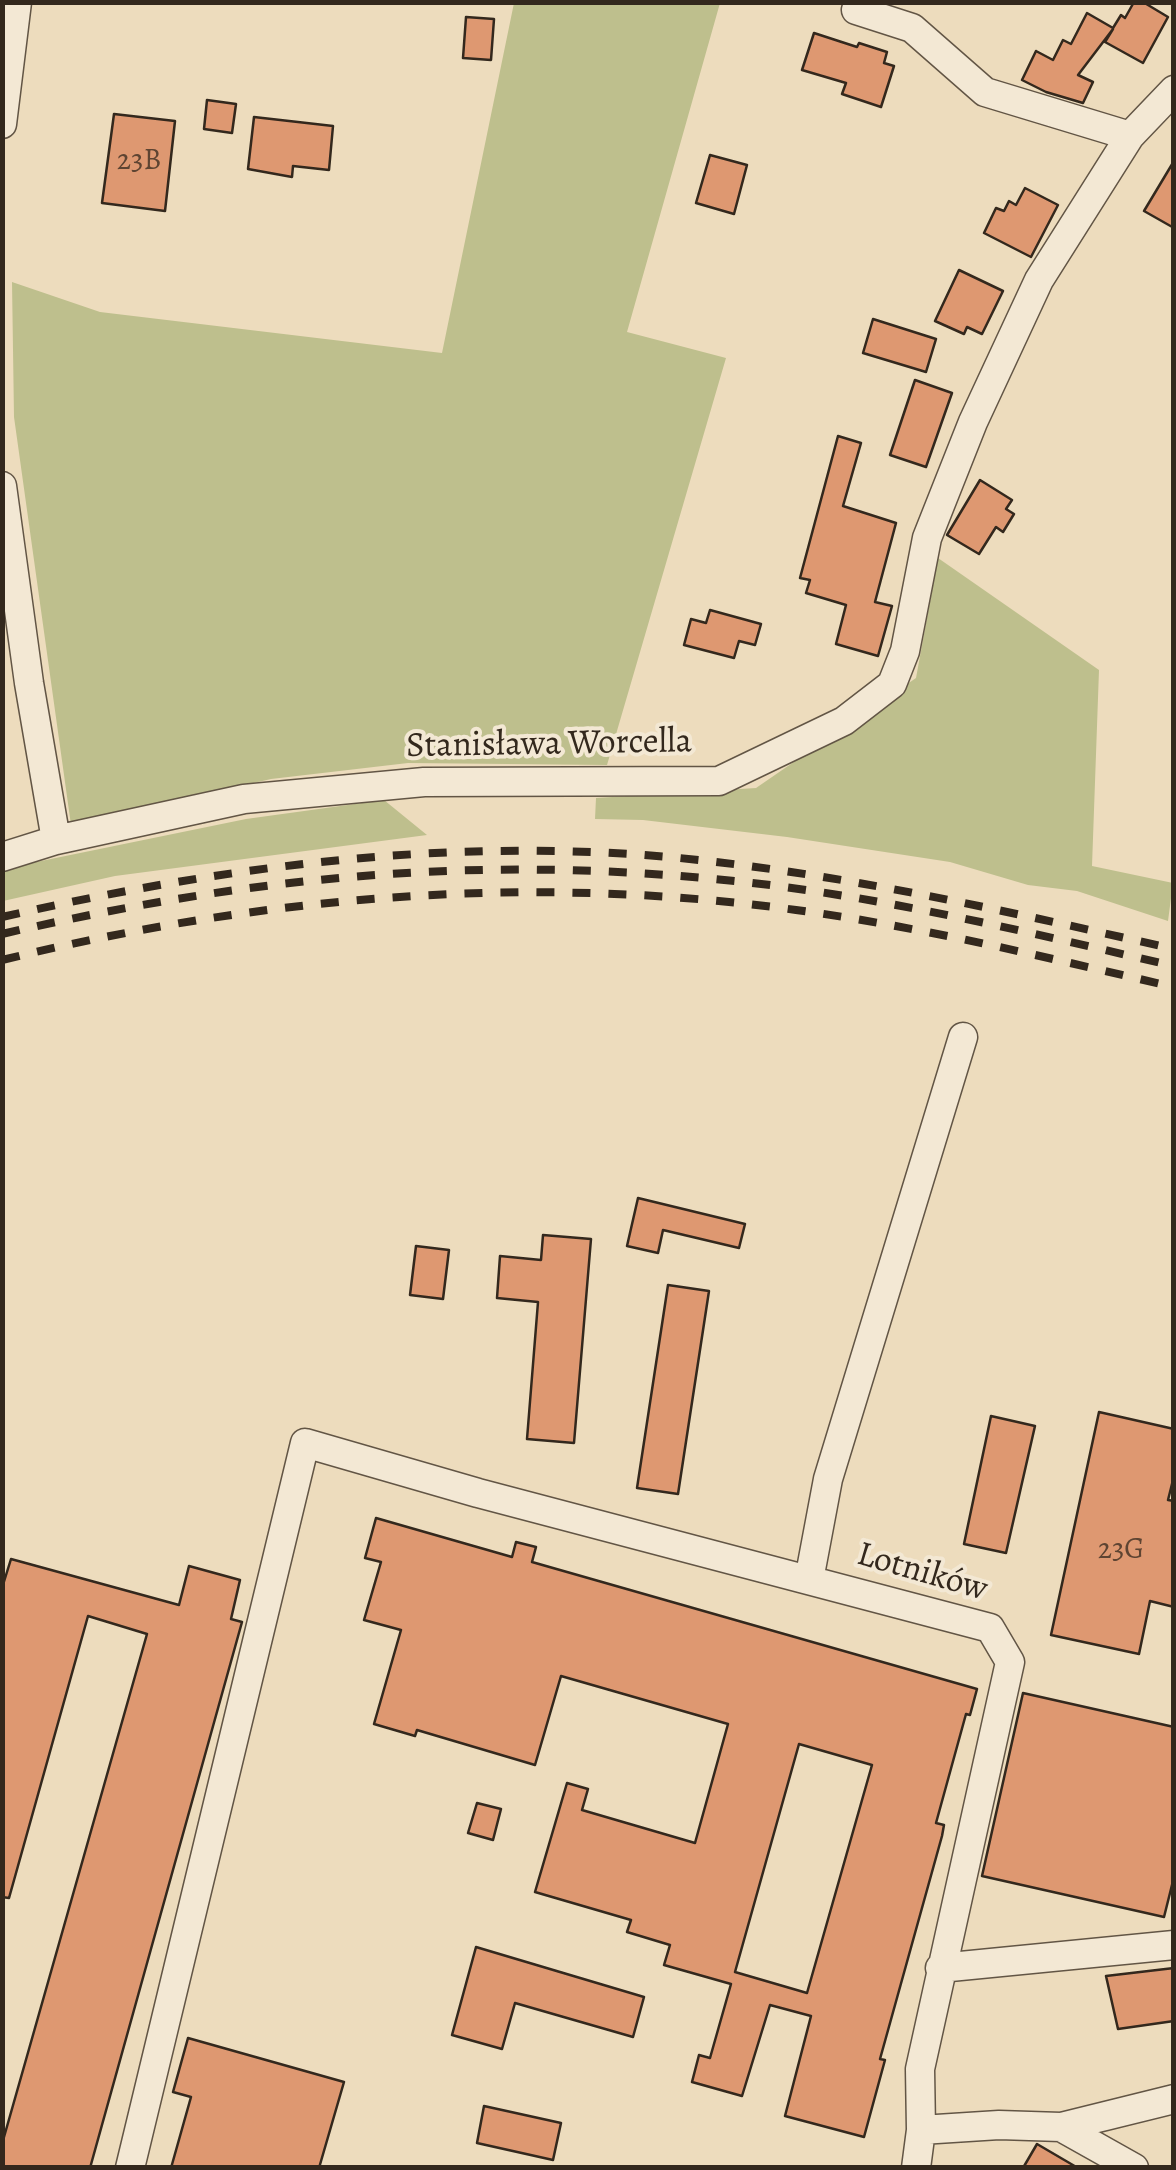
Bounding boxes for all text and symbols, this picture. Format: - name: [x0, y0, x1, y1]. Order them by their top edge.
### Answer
- house number: 23B: [117, 144, 161, 180]
- street label: Stanisława Worcella: [406, 722, 692, 768]
- house number: 23G: [1098, 1533, 1144, 1569]
- street label: Lotników: [852, 1534, 992, 1612]

